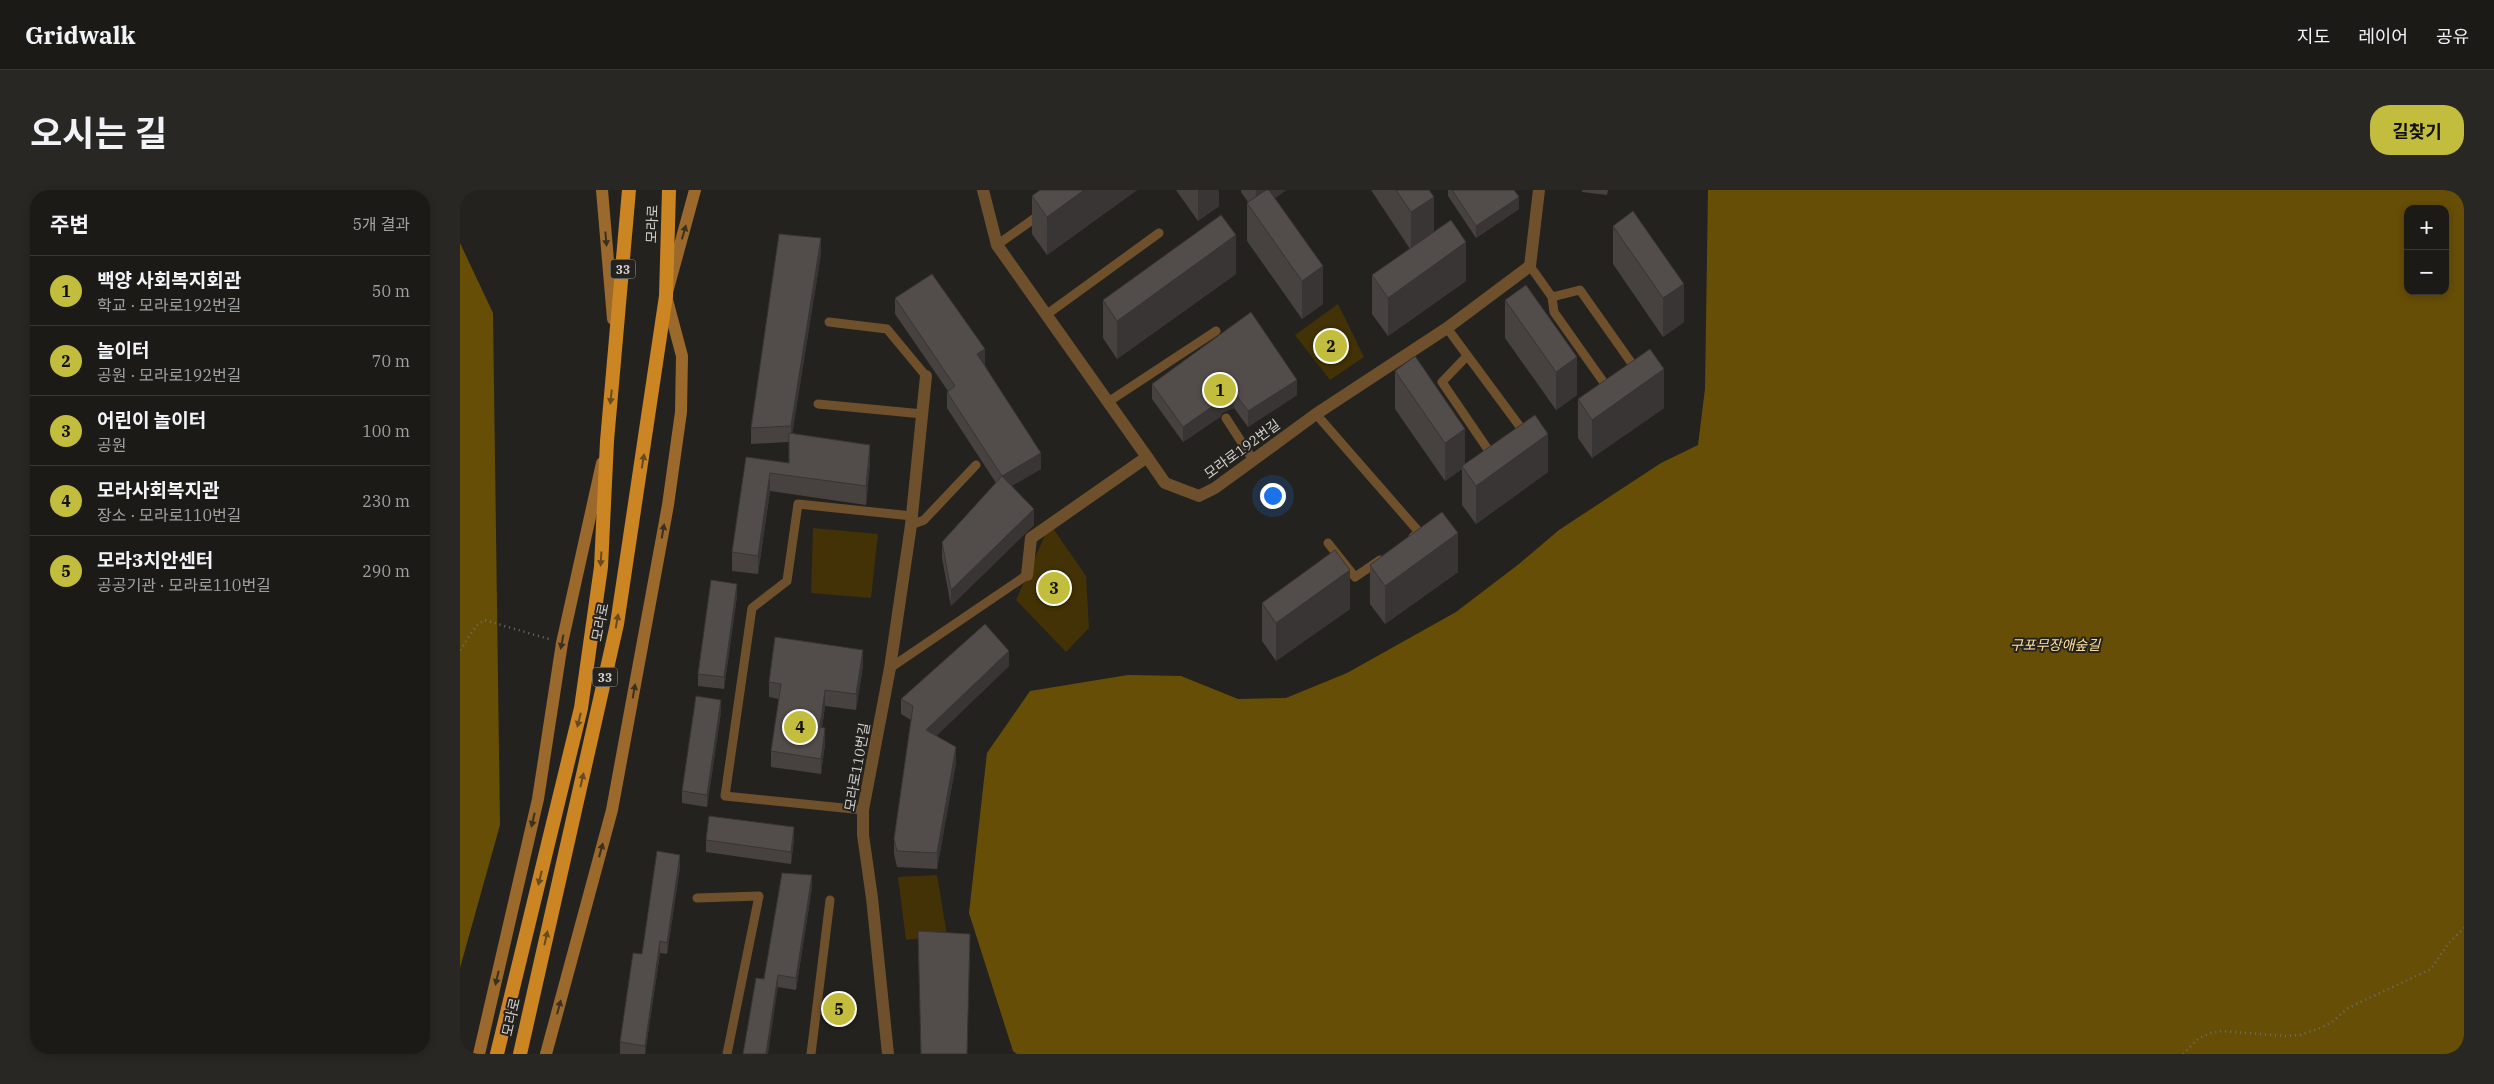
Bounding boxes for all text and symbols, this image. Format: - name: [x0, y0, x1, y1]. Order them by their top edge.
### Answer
- text: Gridwalk: [25, 19, 135, 51]
- text: 지도: [2297, 25, 2330, 48]
- text: 레이어: [2358, 25, 2408, 48]
- text: 공유: [2436, 25, 2469, 48]
- button: 길찾기: [2370, 105, 2464, 155]
- text: 오시는 길: [30, 110, 167, 156]
- street label: 모라로: [642, 204, 662, 244]
- map controls: [2404, 205, 2449, 295]
- button: +: [2404, 205, 2449, 250]
- text: 주변: [50, 210, 89, 238]
- text: 5개 결과: [353, 214, 410, 234]
- one-way arrow: [680, 225, 688, 240]
- one-way arrow: [602, 231, 610, 247]
- button: −: [2404, 250, 2449, 295]
- road number: 33: [610, 260, 636, 278]
- text: 백양 사회복지회관: [97, 268, 241, 292]
- text: 1: [61, 281, 71, 301]
- text: 50 m: [372, 281, 410, 301]
- text: 학교 · 모라로192번길: [97, 295, 241, 315]
- pin: 2: [1315, 327, 1347, 365]
- text: 놀이터: [97, 338, 149, 362]
- text: 2: [61, 351, 71, 371]
- text: 70 m: [372, 351, 410, 371]
- text: 공원 · 모라로192번길: [97, 365, 241, 385]
- pin: 1: [1204, 371, 1236, 409]
- one-way arrow: [607, 389, 615, 405]
- text: 어린이 놀이터: [97, 408, 206, 432]
- street label: 모라로192번길: [1200, 415, 1284, 483]
- text: 3: [61, 421, 71, 441]
- text: 100 m: [362, 421, 410, 441]
- text: 공원: [97, 435, 126, 455]
- one-way arrow: [639, 452, 647, 468]
- text: 모라사회복지관: [97, 478, 219, 502]
- your location: [1260, 483, 1286, 509]
- text: 4: [61, 491, 71, 511]
- text: 230 m: [362, 491, 410, 511]
- text: 장소 · 모라로110번길: [97, 505, 241, 525]
- one-way arrow: [659, 523, 667, 539]
- text: 모라3치안센터: [97, 548, 213, 572]
- one-way arrow: [597, 551, 605, 567]
- text: 5: [61, 561, 71, 581]
- text: 290 m: [362, 561, 410, 581]
- pin: 3: [1038, 569, 1070, 607]
- text: 공공기관 · 모라로110번길: [97, 575, 271, 595]
- street label: 모라로: [587, 601, 613, 643]
- one-way arrow: [614, 613, 622, 629]
- one-way arrow: [558, 635, 566, 650]
- park label: 구포무장애숲길: [2010, 636, 2101, 654]
- road number: 33: [592, 668, 618, 687]
- one-way arrow: [630, 683, 638, 699]
- pin: 4: [784, 708, 816, 746]
- one-way arrow: [575, 712, 583, 727]
- street label: 모라로110번길: [840, 721, 874, 813]
- one-way arrow: [578, 772, 586, 787]
- one-way arrow: [529, 812, 537, 827]
- one-way arrow: [597, 842, 605, 858]
- one-way arrow: [536, 870, 544, 885]
- one-way arrow: [542, 931, 550, 946]
- one-way arrow: [493, 971, 501, 986]
- pin: 5: [823, 990, 855, 1028]
- street label: 모라로: [498, 996, 524, 1038]
- one-way arrow: [555, 999, 563, 1014]

